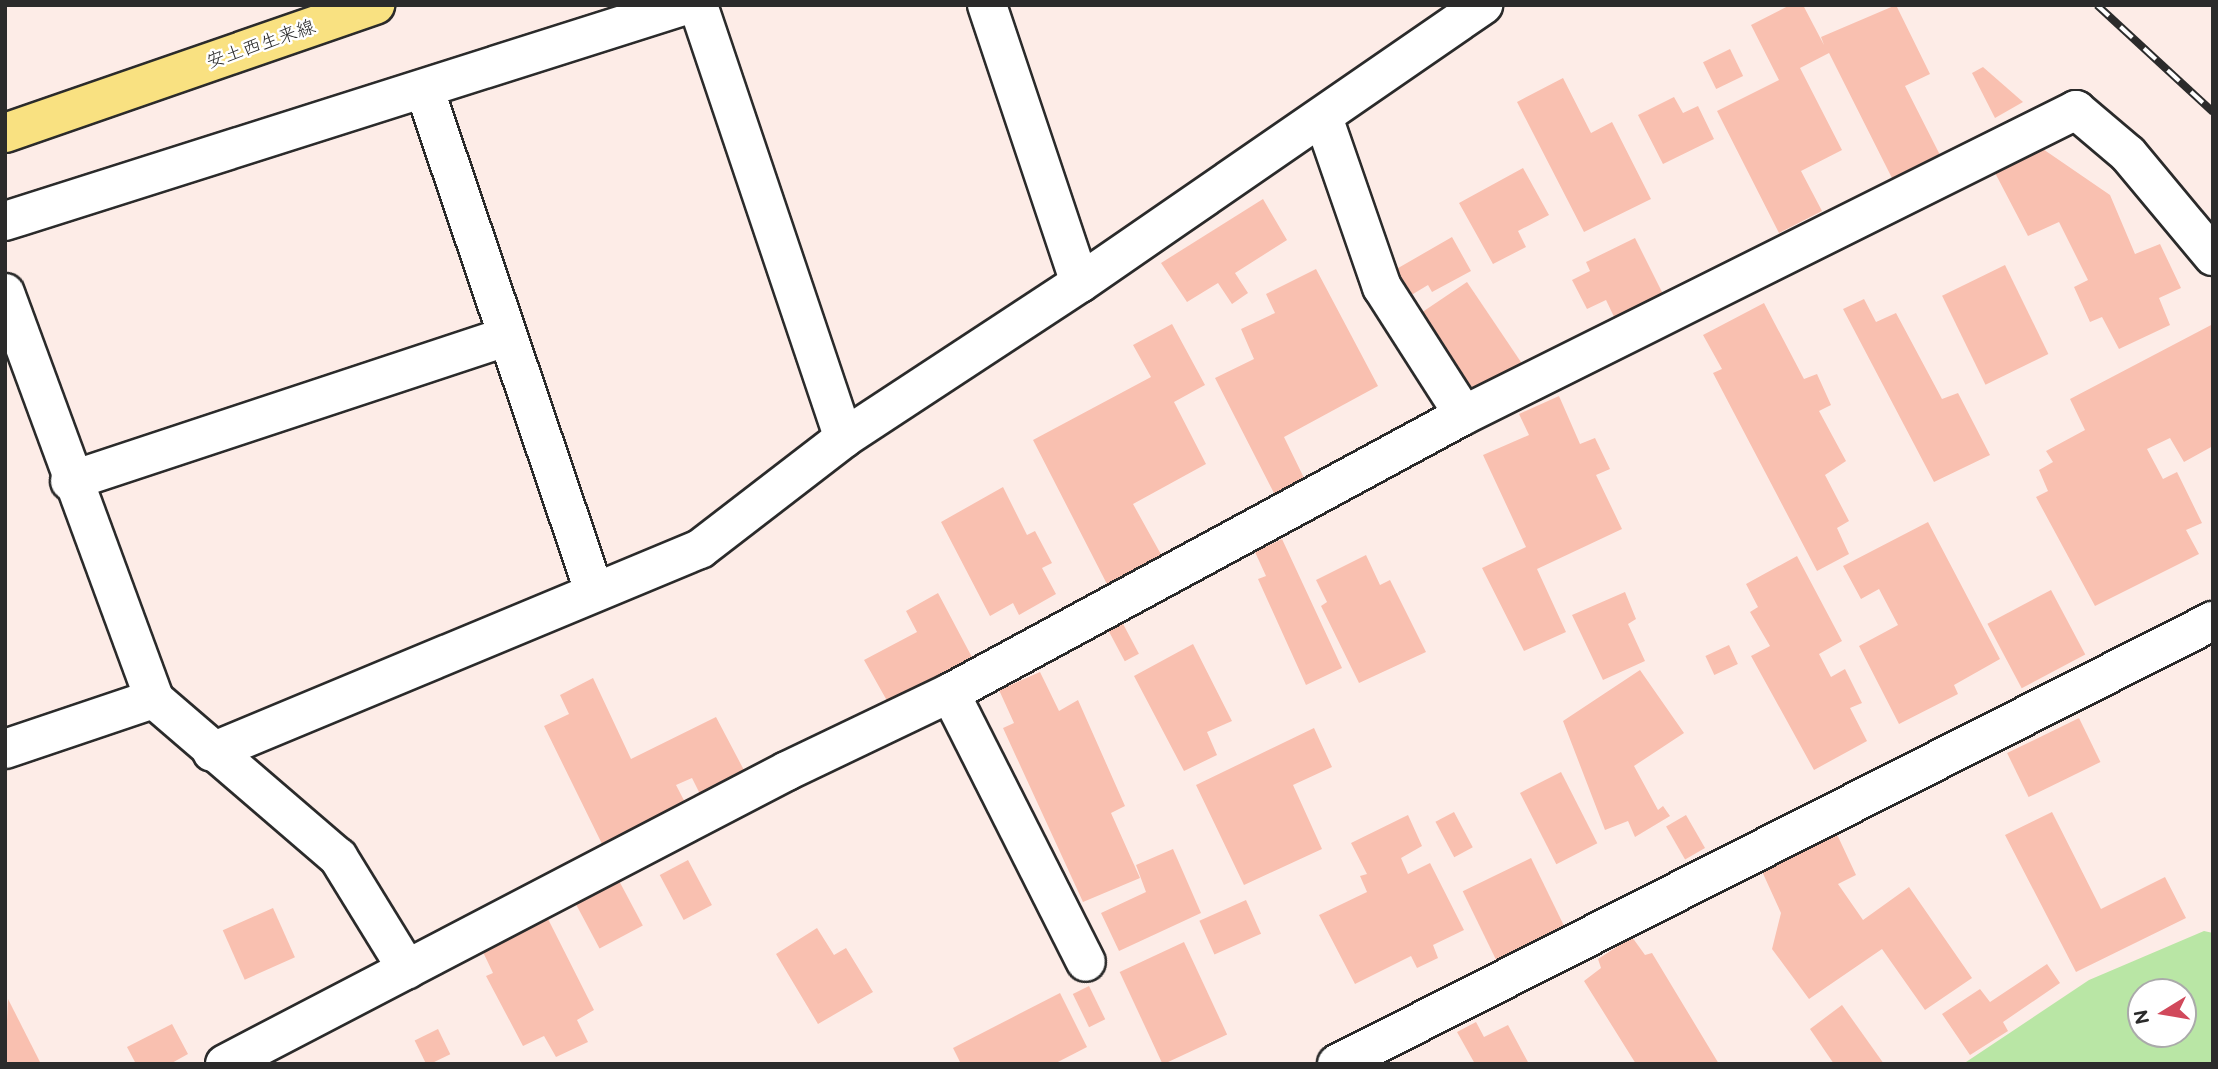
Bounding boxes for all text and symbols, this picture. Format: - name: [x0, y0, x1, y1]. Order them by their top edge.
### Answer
- street label: 安土西生来線: [203, 16, 319, 74]
- north arrow: [2127, 978, 2197, 1048]
- text: N: [2130, 1008, 2156, 1026]

